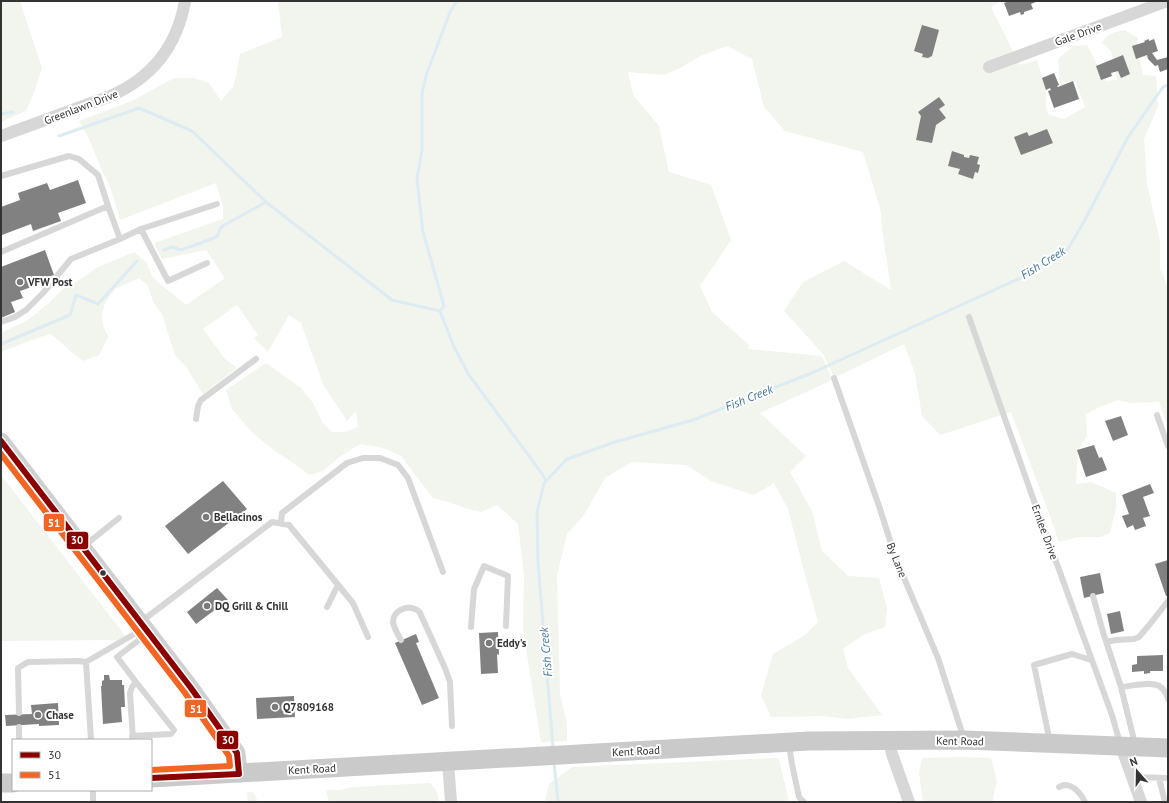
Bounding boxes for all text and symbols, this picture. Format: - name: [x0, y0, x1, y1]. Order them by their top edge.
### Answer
- street label: Gale Drive: [1053, 19, 1104, 49]
- street label: Greenlawn Drive: [42, 86, 120, 127]
- water label: Fish Creek: [1018, 243, 1068, 282]
- place label: VFW Post: [27, 275, 73, 289]
- marker: VFW Post: [15, 277, 25, 287]
- water label: Fish Creek: [723, 381, 775, 414]
- street label: Ernlee Drive: [1029, 503, 1062, 562]
- place label: Bellacinos: [214, 510, 263, 524]
- marker: Bellacinos: [201, 512, 211, 522]
- line badge: 51: [43, 513, 65, 532]
- text: 51: [48, 516, 60, 530]
- line badge: 30: [66, 531, 89, 550]
- text: 30: [71, 533, 83, 547]
- street label: By Lane: [884, 540, 911, 580]
- unlabelled marker: [98, 568, 108, 578]
- place label: DQ Grill & Chill: [215, 599, 289, 613]
- marker: DQ Grill & Chill: [202, 601, 212, 611]
- water label: Fish Creek: [536, 626, 555, 678]
- place label: Eddy's: [497, 636, 527, 650]
- marker: Eddy's: [484, 638, 494, 648]
- line badge: 51: [184, 699, 207, 718]
- place label: Q7809168: [283, 700, 334, 714]
- text: 51: [190, 702, 202, 716]
- marker: Q7809168: [270, 702, 280, 712]
- place label: Chase: [46, 708, 74, 722]
- marker: Chase: [33, 710, 43, 720]
- line badge: 30: [216, 730, 239, 750]
- text: 30: [222, 733, 234, 747]
- street label: Kent Road: [936, 734, 984, 748]
- legend: [12, 739, 152, 791]
- street label: Kent Road: [612, 743, 660, 759]
- text: 30: [48, 747, 62, 762]
- north arrow: [1117, 751, 1157, 791]
- text: N: [1128, 754, 1139, 769]
- street label: Kent Road: [288, 761, 336, 777]
- text: 51: [48, 767, 61, 782]

